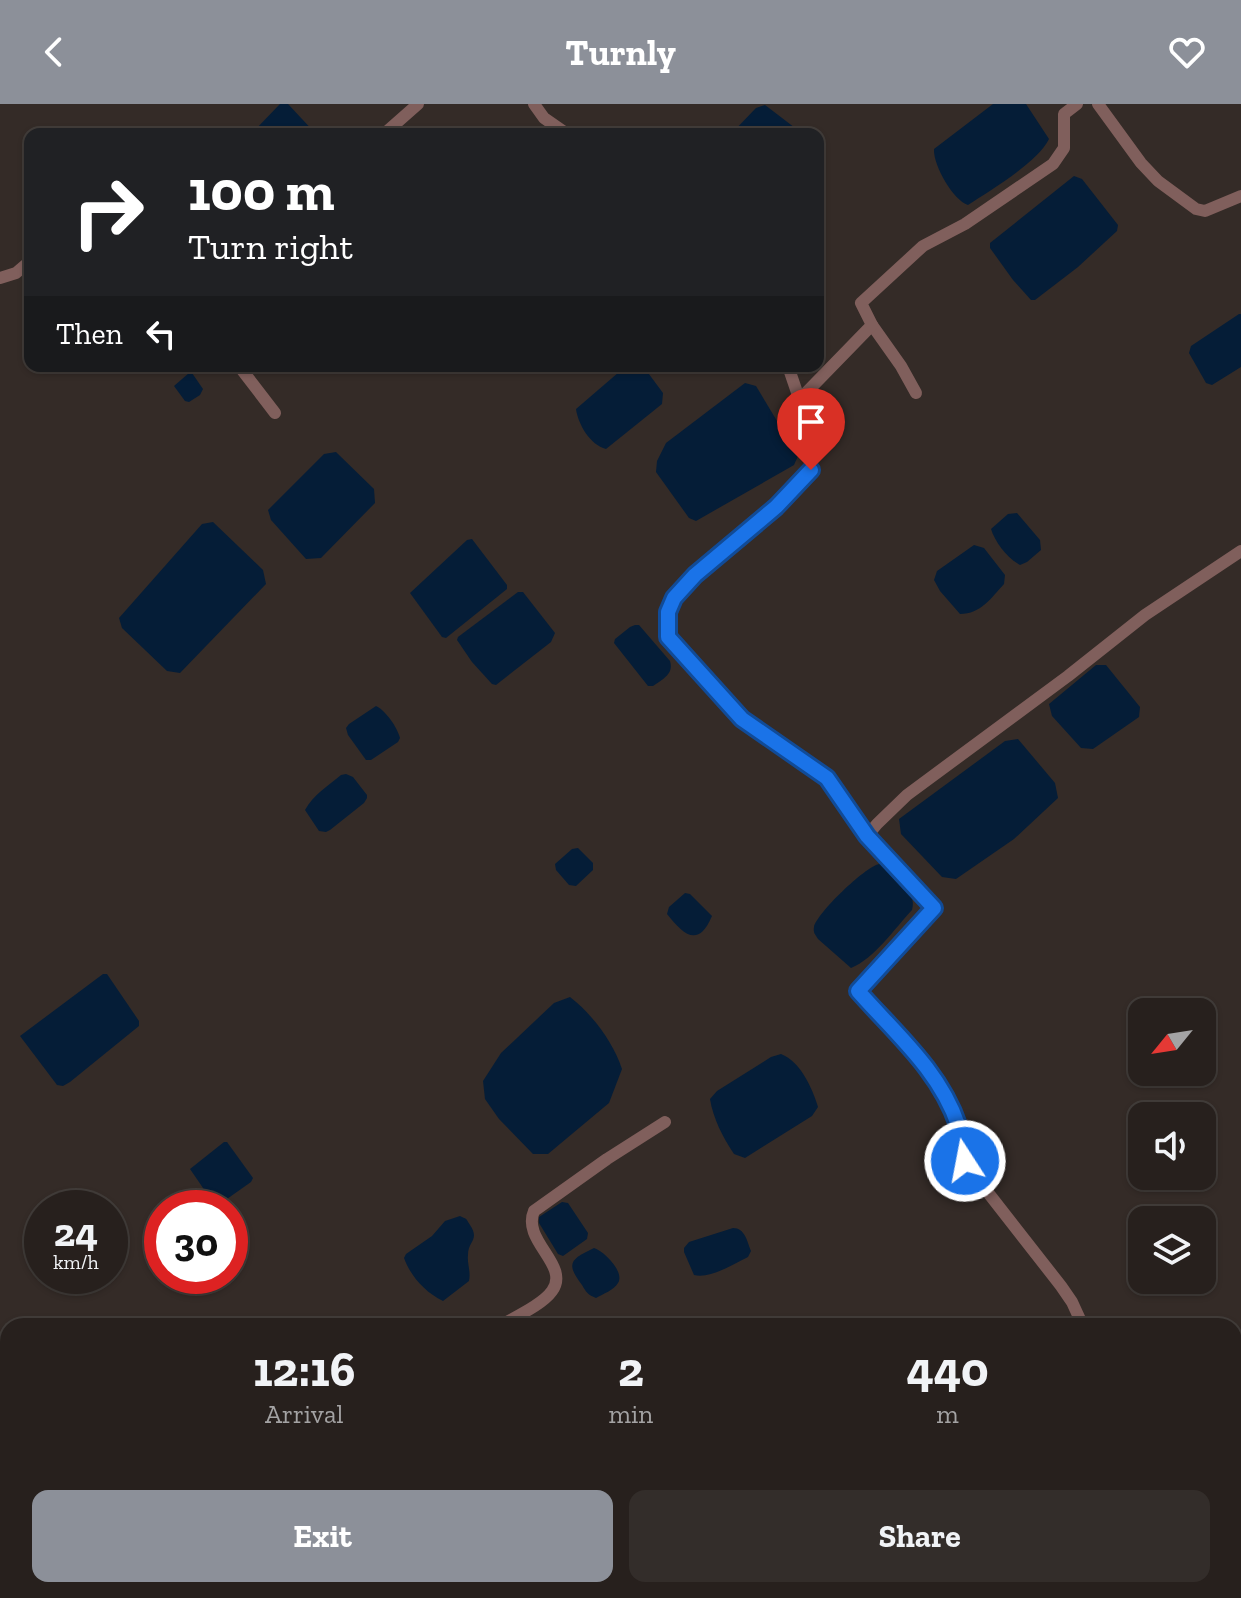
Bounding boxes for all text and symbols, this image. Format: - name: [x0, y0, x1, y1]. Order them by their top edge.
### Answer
- icon: back: [32, 30, 76, 74]
- icon: heart: [1165, 30, 1209, 74]
- text: Turnly: [565, 31, 676, 74]
- text: 100 m: [188, 157, 335, 224]
- icon: right: [56, 160, 160, 264]
- text: Turn right: [188, 225, 353, 268]
- icon: left: [139, 312, 183, 356]
- text: Then: [56, 316, 123, 352]
- pin: [777, 388, 845, 470]
- icon: arrive: [789, 400, 833, 444]
- north arrow: [1128, 998, 1216, 1086]
- map controls: [1128, 998, 1216, 1294]
- button: sound: [1128, 1102, 1216, 1190]
- position arrow: [923, 1119, 1007, 1203]
- speed limit sign: 30: [144, 1190, 248, 1294]
- button: layers: [1128, 1206, 1216, 1294]
- text: 24: [54, 1208, 98, 1256]
- text: km/h: [53, 1250, 99, 1274]
- text: 12:16: [253, 1341, 355, 1398]
- text: 2: [618, 1341, 644, 1398]
- text: 440: [906, 1341, 989, 1398]
- text: Arrival: [265, 1398, 343, 1430]
- text: min: [609, 1398, 653, 1430]
- text: m: [936, 1398, 959, 1430]
- button: Exit: [32, 1490, 613, 1582]
- button: Share: [629, 1490, 1210, 1582]

